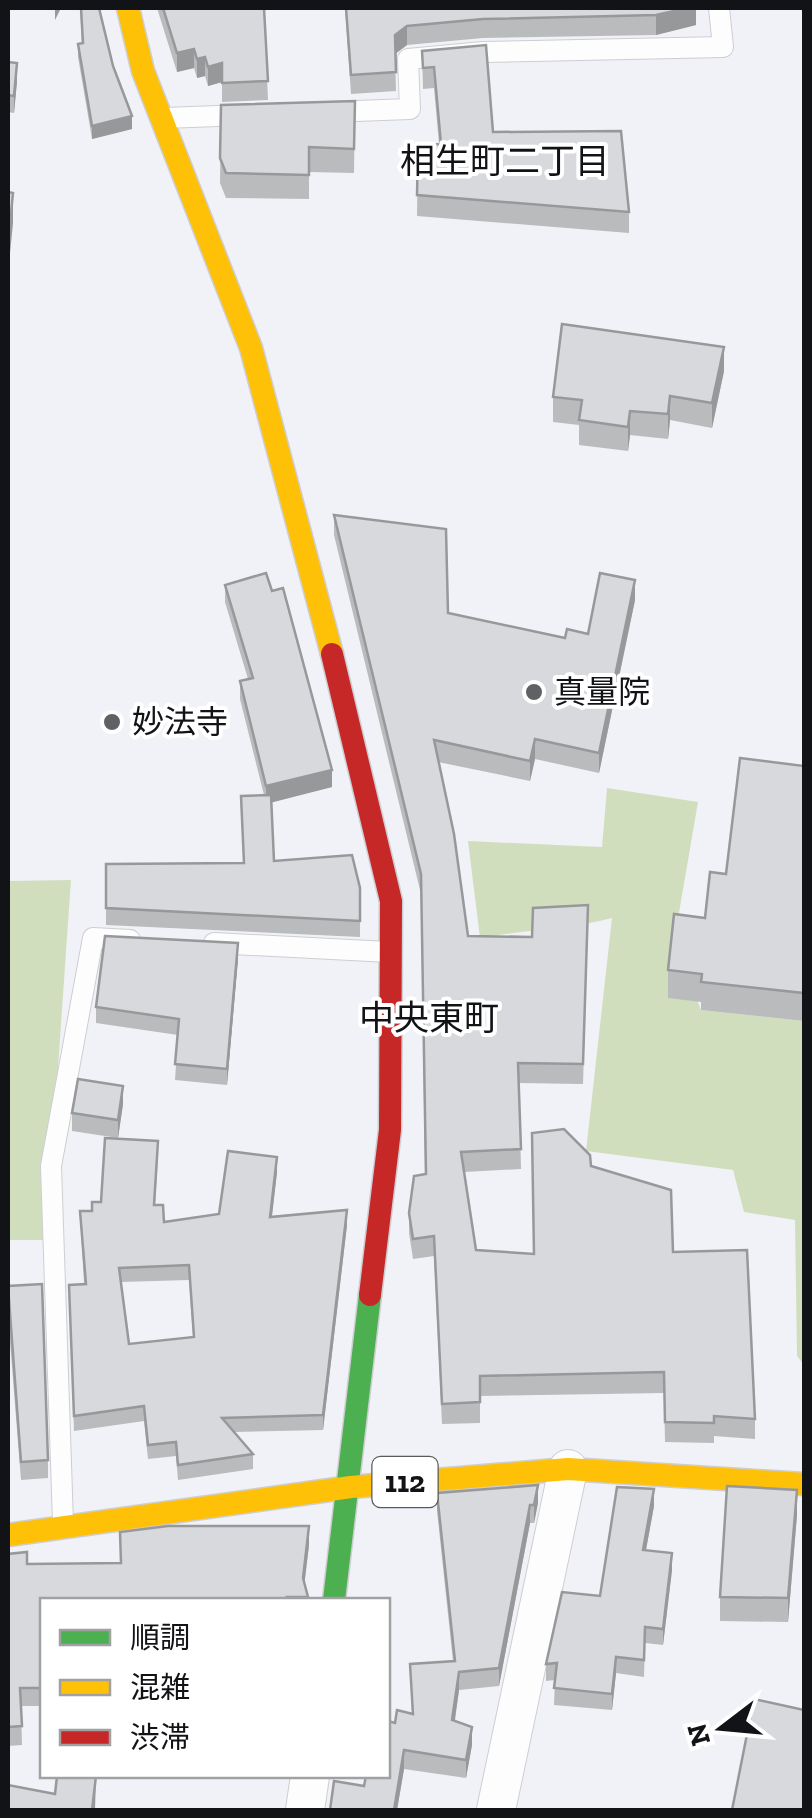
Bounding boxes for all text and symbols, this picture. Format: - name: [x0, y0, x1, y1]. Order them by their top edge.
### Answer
- district label: 相生町二丁目: [400, 140, 610, 182]
- place label: 真量院: [554, 673, 650, 711]
- marker: 真量院: [523, 681, 545, 703]
- place label: 妙法寺: [132, 703, 228, 741]
- marker: 妙法寺: [101, 711, 123, 733]
- district label: 中央東町: [359, 997, 499, 1039]
- road number: 112: [372, 1457, 438, 1507]
- legend: [40, 1598, 390, 1778]
- text: 順調: [130, 1620, 190, 1656]
- text: 混雑: [130, 1670, 190, 1706]
- north arrow: [672, 1678, 772, 1778]
- text: 渋滞: [130, 1720, 190, 1756]
- text: N: [680, 1720, 717, 1750]

